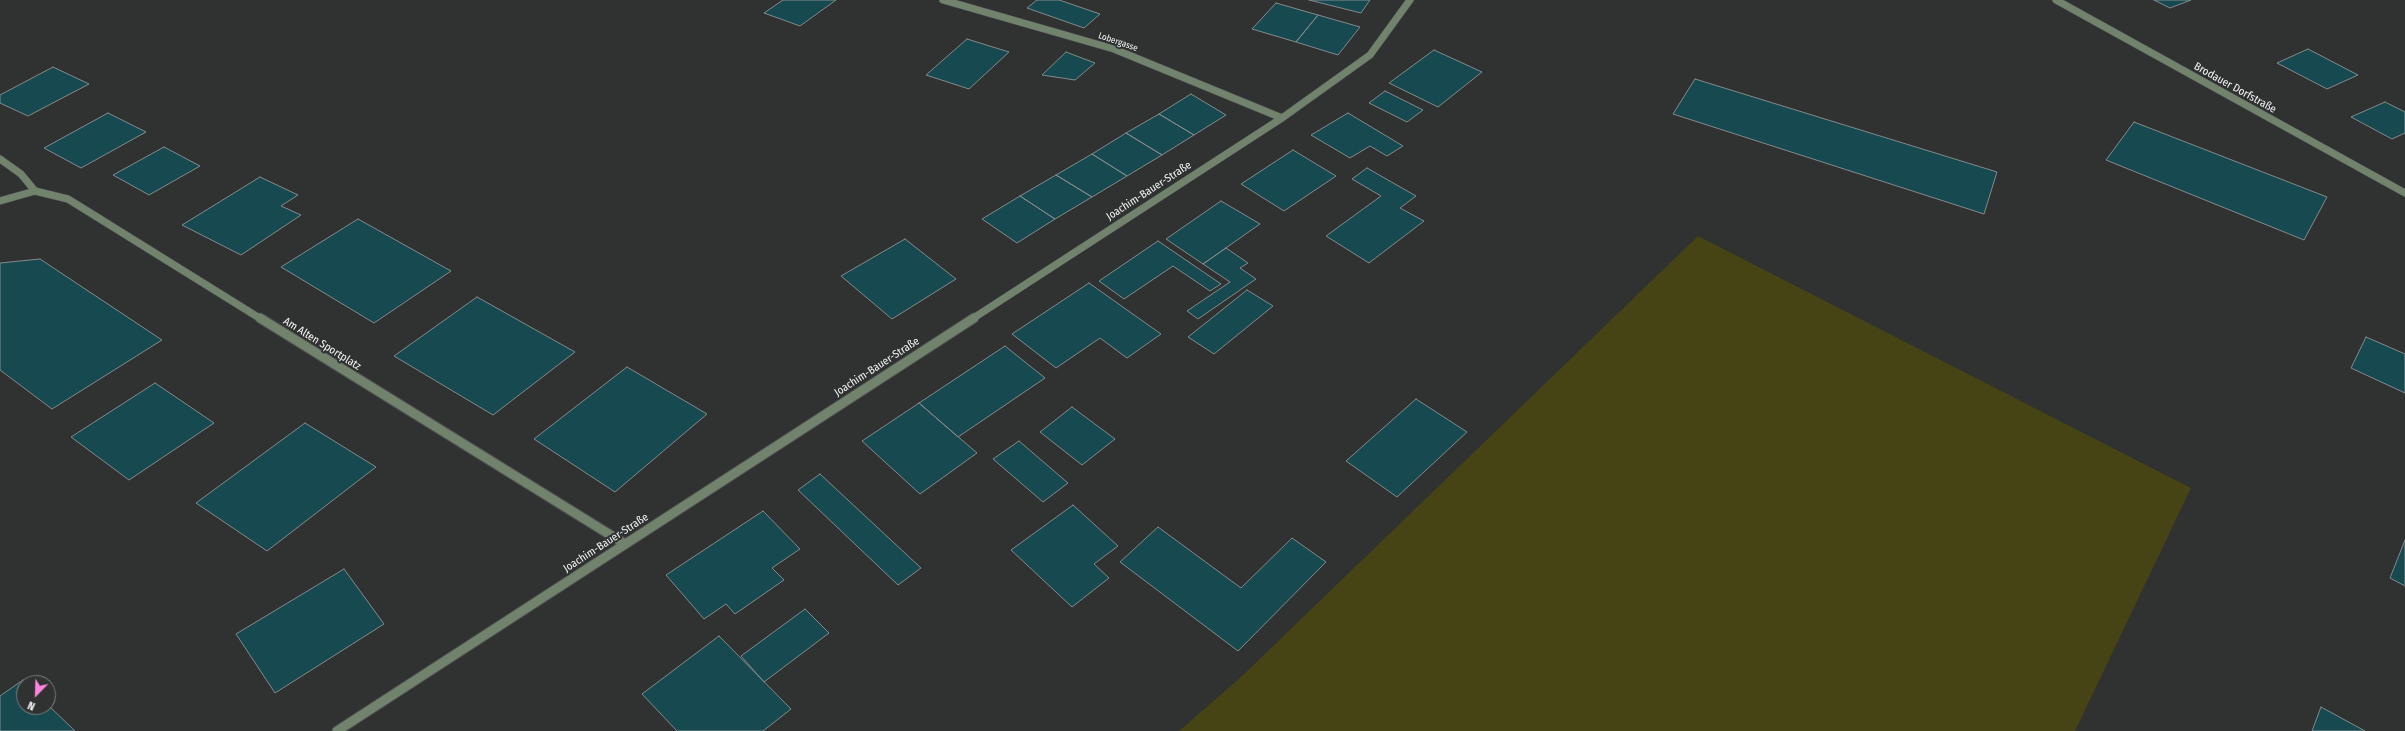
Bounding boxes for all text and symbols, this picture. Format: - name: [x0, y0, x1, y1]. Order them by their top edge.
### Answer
- street label: Lobergasse: [1097, 30, 1139, 54]
- street label: Brodauer Dorfstraße: [2192, 60, 2278, 116]
- street label: Joachim-Bauer-Straße: [1104, 159, 1194, 223]
- street label: Am Alten Sportplatz: [281, 315, 363, 373]
- street label: Joachim-Bauer-Straße: [832, 335, 922, 399]
- street label: Joachim-Bauer-Straße: [561, 511, 651, 575]
- north arrow: [16, 675, 56, 715]
- text: N: [26, 698, 37, 713]

